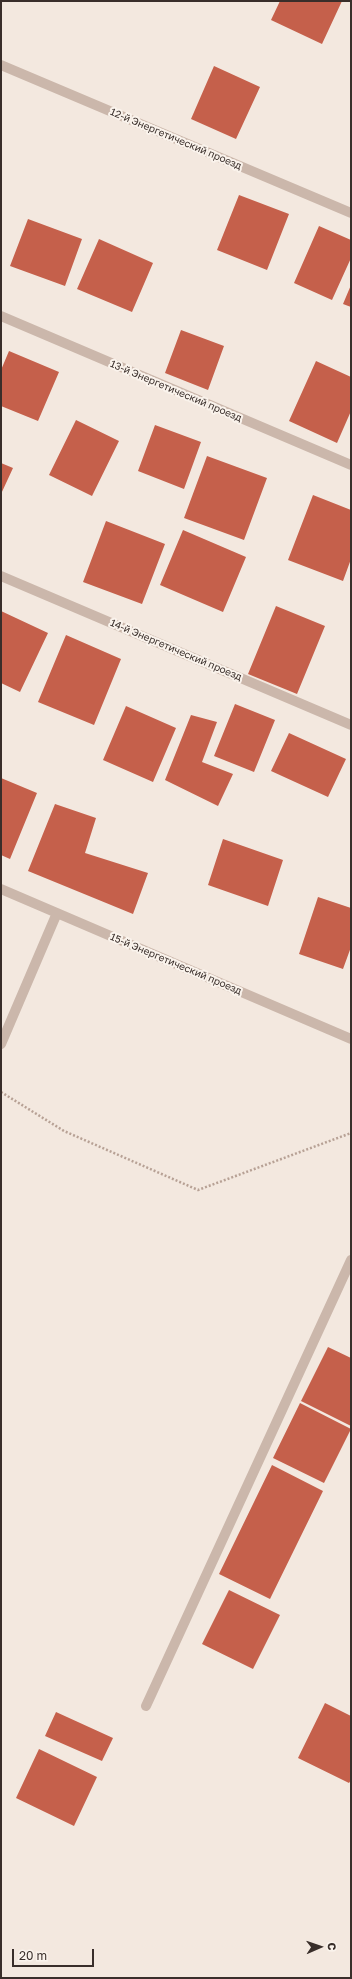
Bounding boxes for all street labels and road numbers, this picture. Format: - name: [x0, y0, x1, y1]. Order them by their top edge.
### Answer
- street label: 12-й Энергетический проезд: [108, 106, 244, 172]
- street label: 13-й Энергетический проезд: [108, 358, 244, 424]
- street label: 14-й Энергетический проезд: [108, 617, 244, 683]
- street label: 15-й Энергетический проезд: [108, 931, 244, 997]

